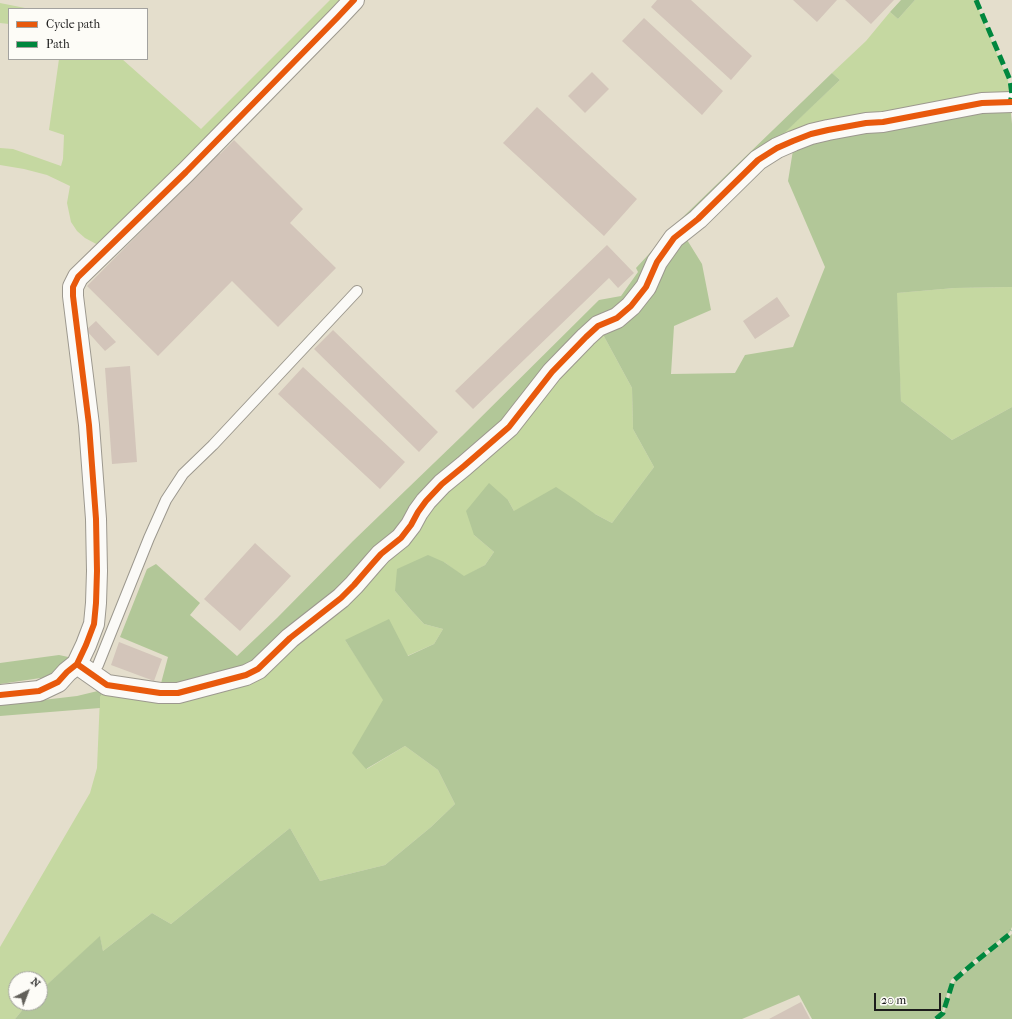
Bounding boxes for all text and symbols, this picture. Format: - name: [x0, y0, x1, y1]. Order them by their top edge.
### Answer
- legend: [8, 8, 148, 60]
- text: Cycle path: [46, 17, 100, 31]
- text: Path: [46, 37, 70, 51]
- north arrow: [8, 971, 48, 1011]
- text: N: [28, 975, 43, 990]
- scale bar: [876, 985, 943, 1011]
- text: 20 m: [881, 993, 906, 1007]

